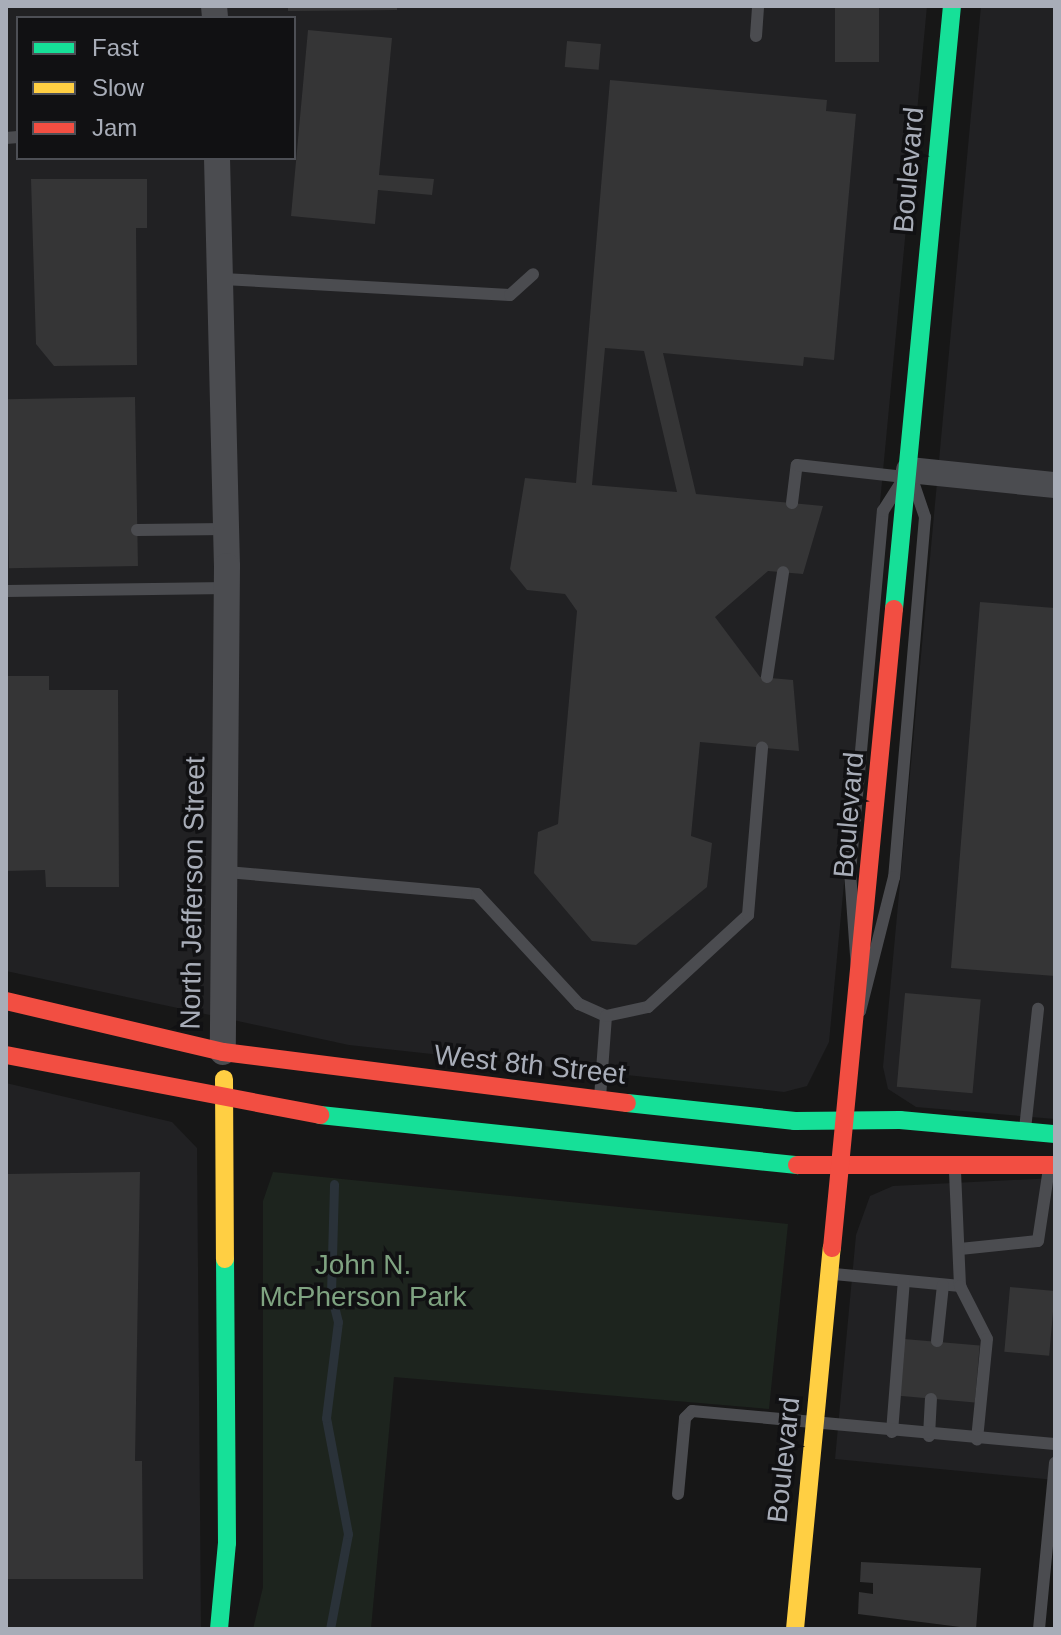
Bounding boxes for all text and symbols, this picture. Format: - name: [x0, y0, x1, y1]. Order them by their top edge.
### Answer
- legend: [16, 16, 296, 160]
- text: Fast: [92, 34, 139, 61]
- text: Slow: [92, 74, 144, 101]
- street label: Boulevard: [887, 106, 931, 234]
- text: Jam: [92, 114, 137, 141]
- street label: Boulevard: [827, 751, 871, 879]
- street label: North Jefferson Street: [174, 756, 212, 1030]
- street label: West 8th Street: [433, 1038, 627, 1092]
- park label: John N. McPherson Park: [260, 1248, 466, 1314]
- street label: Boulevard: [761, 1396, 807, 1524]

